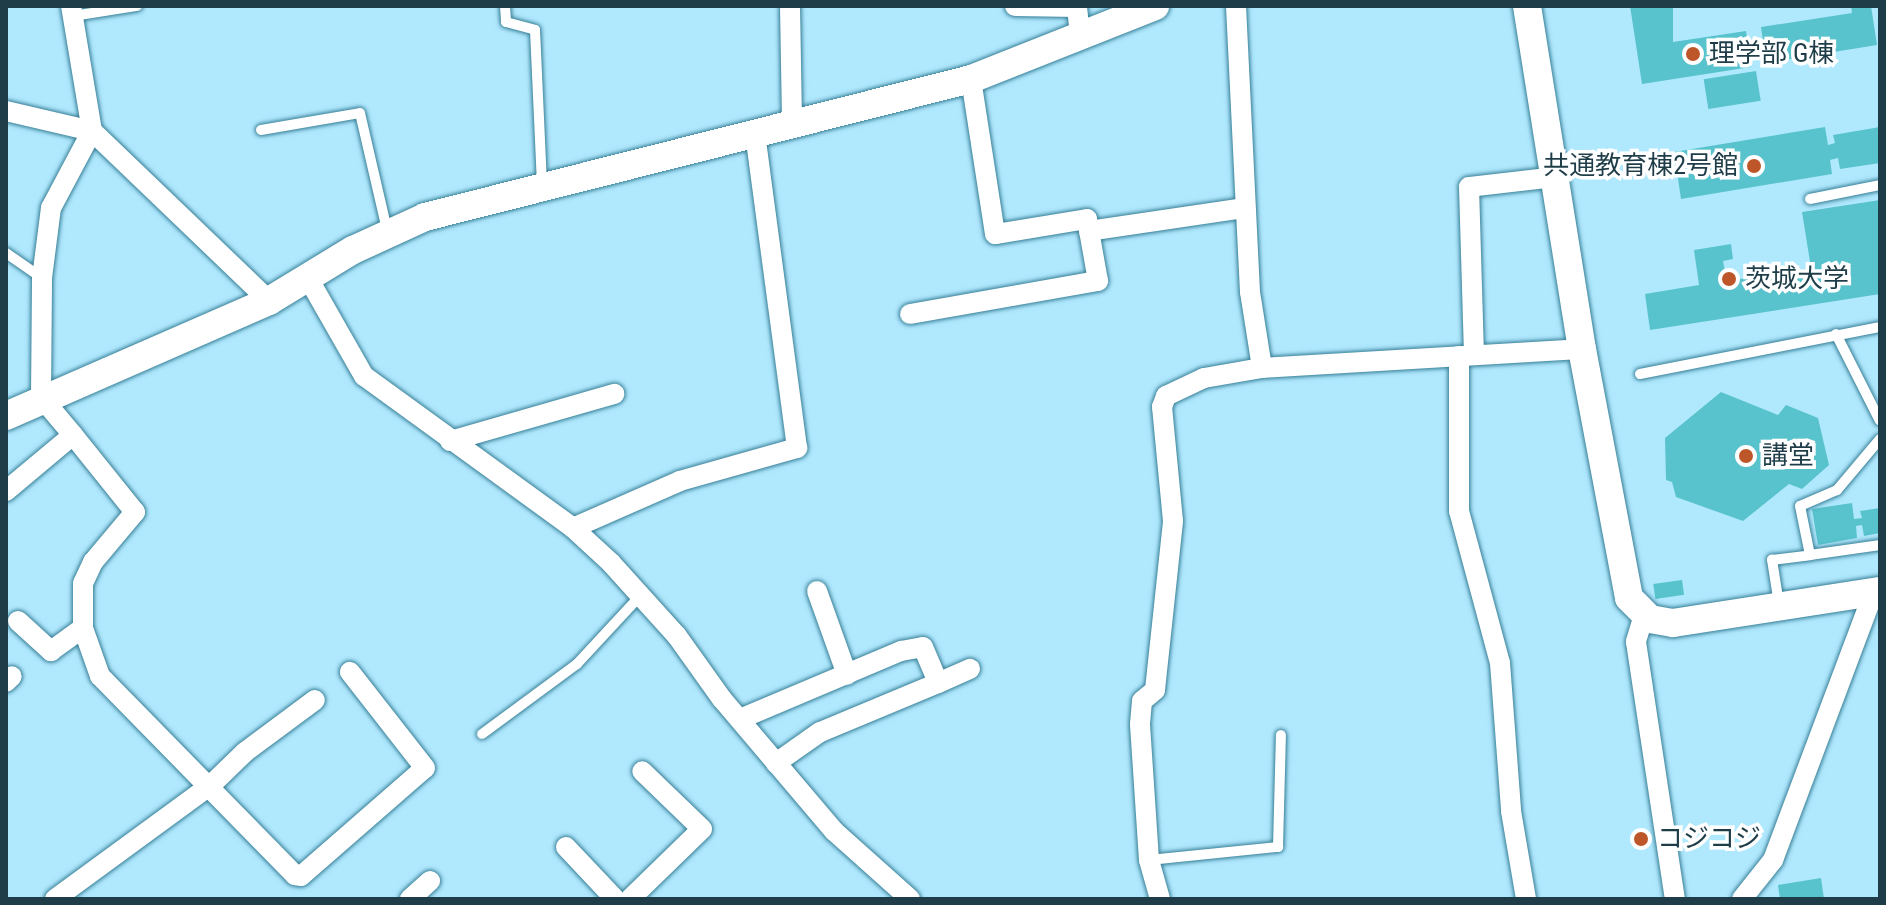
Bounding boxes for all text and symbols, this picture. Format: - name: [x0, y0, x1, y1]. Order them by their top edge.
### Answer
- place label: 理学部 G棟: [1709, 38, 1834, 70]
- marker: 理学部 G棟: [1684, 45, 1702, 63]
- place label: 共通教育棟2号館: [1543, 150, 1738, 182]
- marker: 共通教育棟2号館: [1745, 157, 1763, 175]
- place label: 茨城大学: [1745, 263, 1849, 295]
- marker: 茨城大学: [1720, 270, 1738, 288]
- place label: 講堂: [1762, 440, 1814, 472]
- marker: 講堂: [1737, 447, 1755, 465]
- place label: コジコジ: [1657, 823, 1761, 855]
- marker: コジコジ: [1632, 830, 1650, 848]

